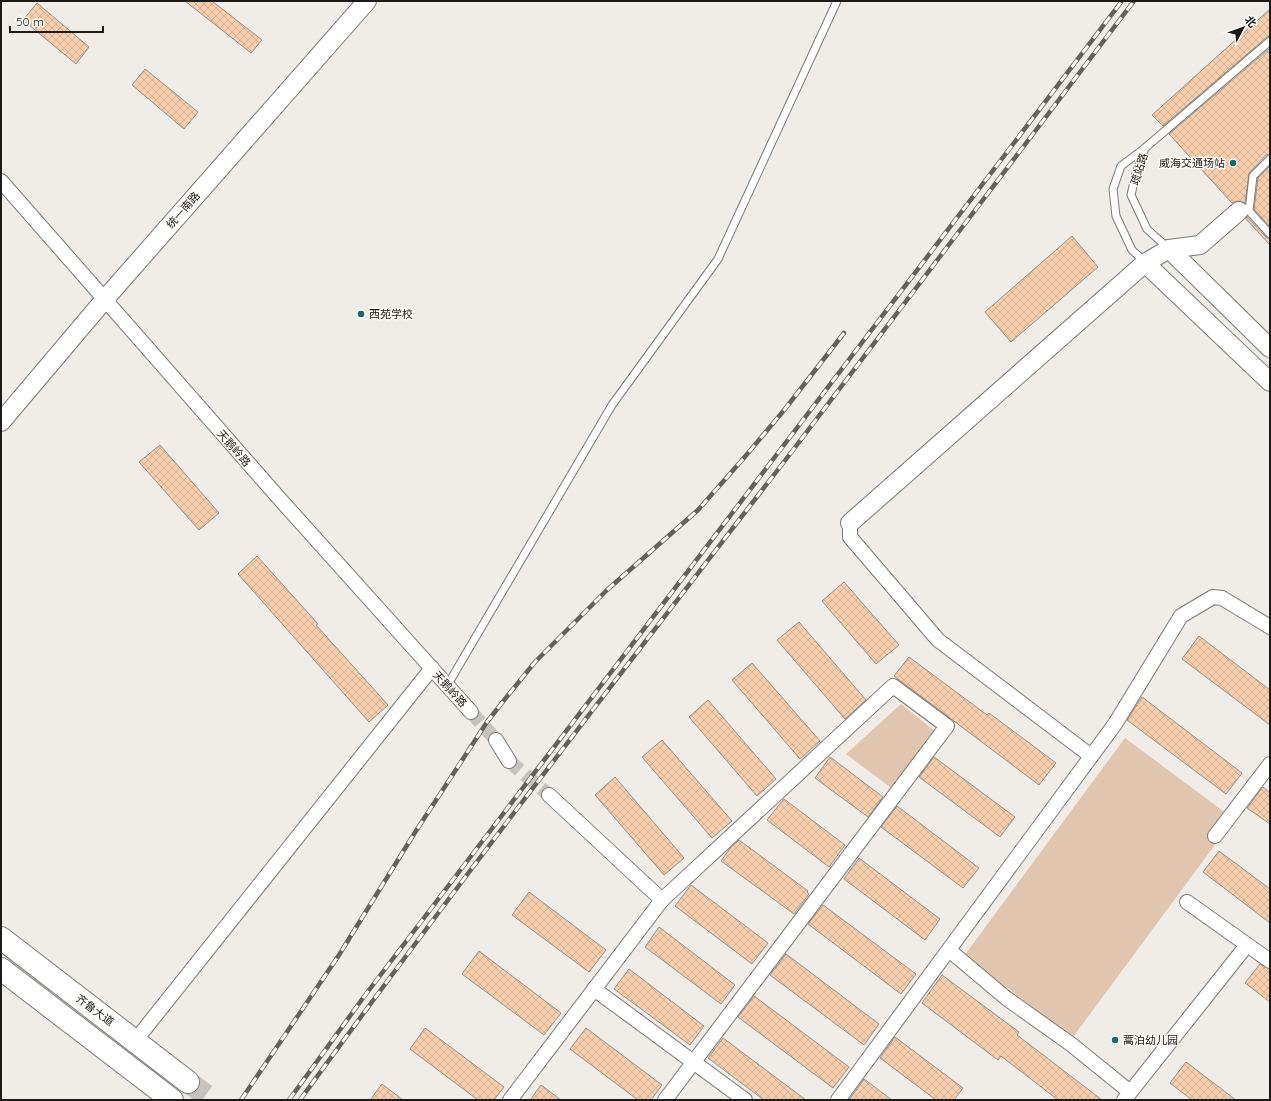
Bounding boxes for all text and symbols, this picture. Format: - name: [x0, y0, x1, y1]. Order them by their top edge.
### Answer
- scale bar: [10, 8, 103, 34]
- north arrow: [1223, 8, 1263, 48]
- text: 北: [1242, 13, 1259, 30]
- text: 50 m: [16, 14, 44, 29]
- street label: 疏站路: [1127, 151, 1151, 187]
- place label: 威海交通场站: [1159, 156, 1225, 170]
- marker: 威海交通场站: [1228, 158, 1238, 168]
- street label: 统一南路: [163, 189, 203, 231]
- place label: 西苑学校: [369, 307, 413, 321]
- marker: 西苑学校: [356, 309, 366, 319]
- street label: 天鹅岭路: [214, 427, 254, 469]
- street label: 天鹅岭路: [430, 668, 470, 710]
- street label: 齐鲁大道: [73, 991, 117, 1029]
- place label: 蒿泊幼儿园: [1123, 1033, 1178, 1047]
- marker: 蒿泊幼儿园: [1110, 1035, 1120, 1045]

